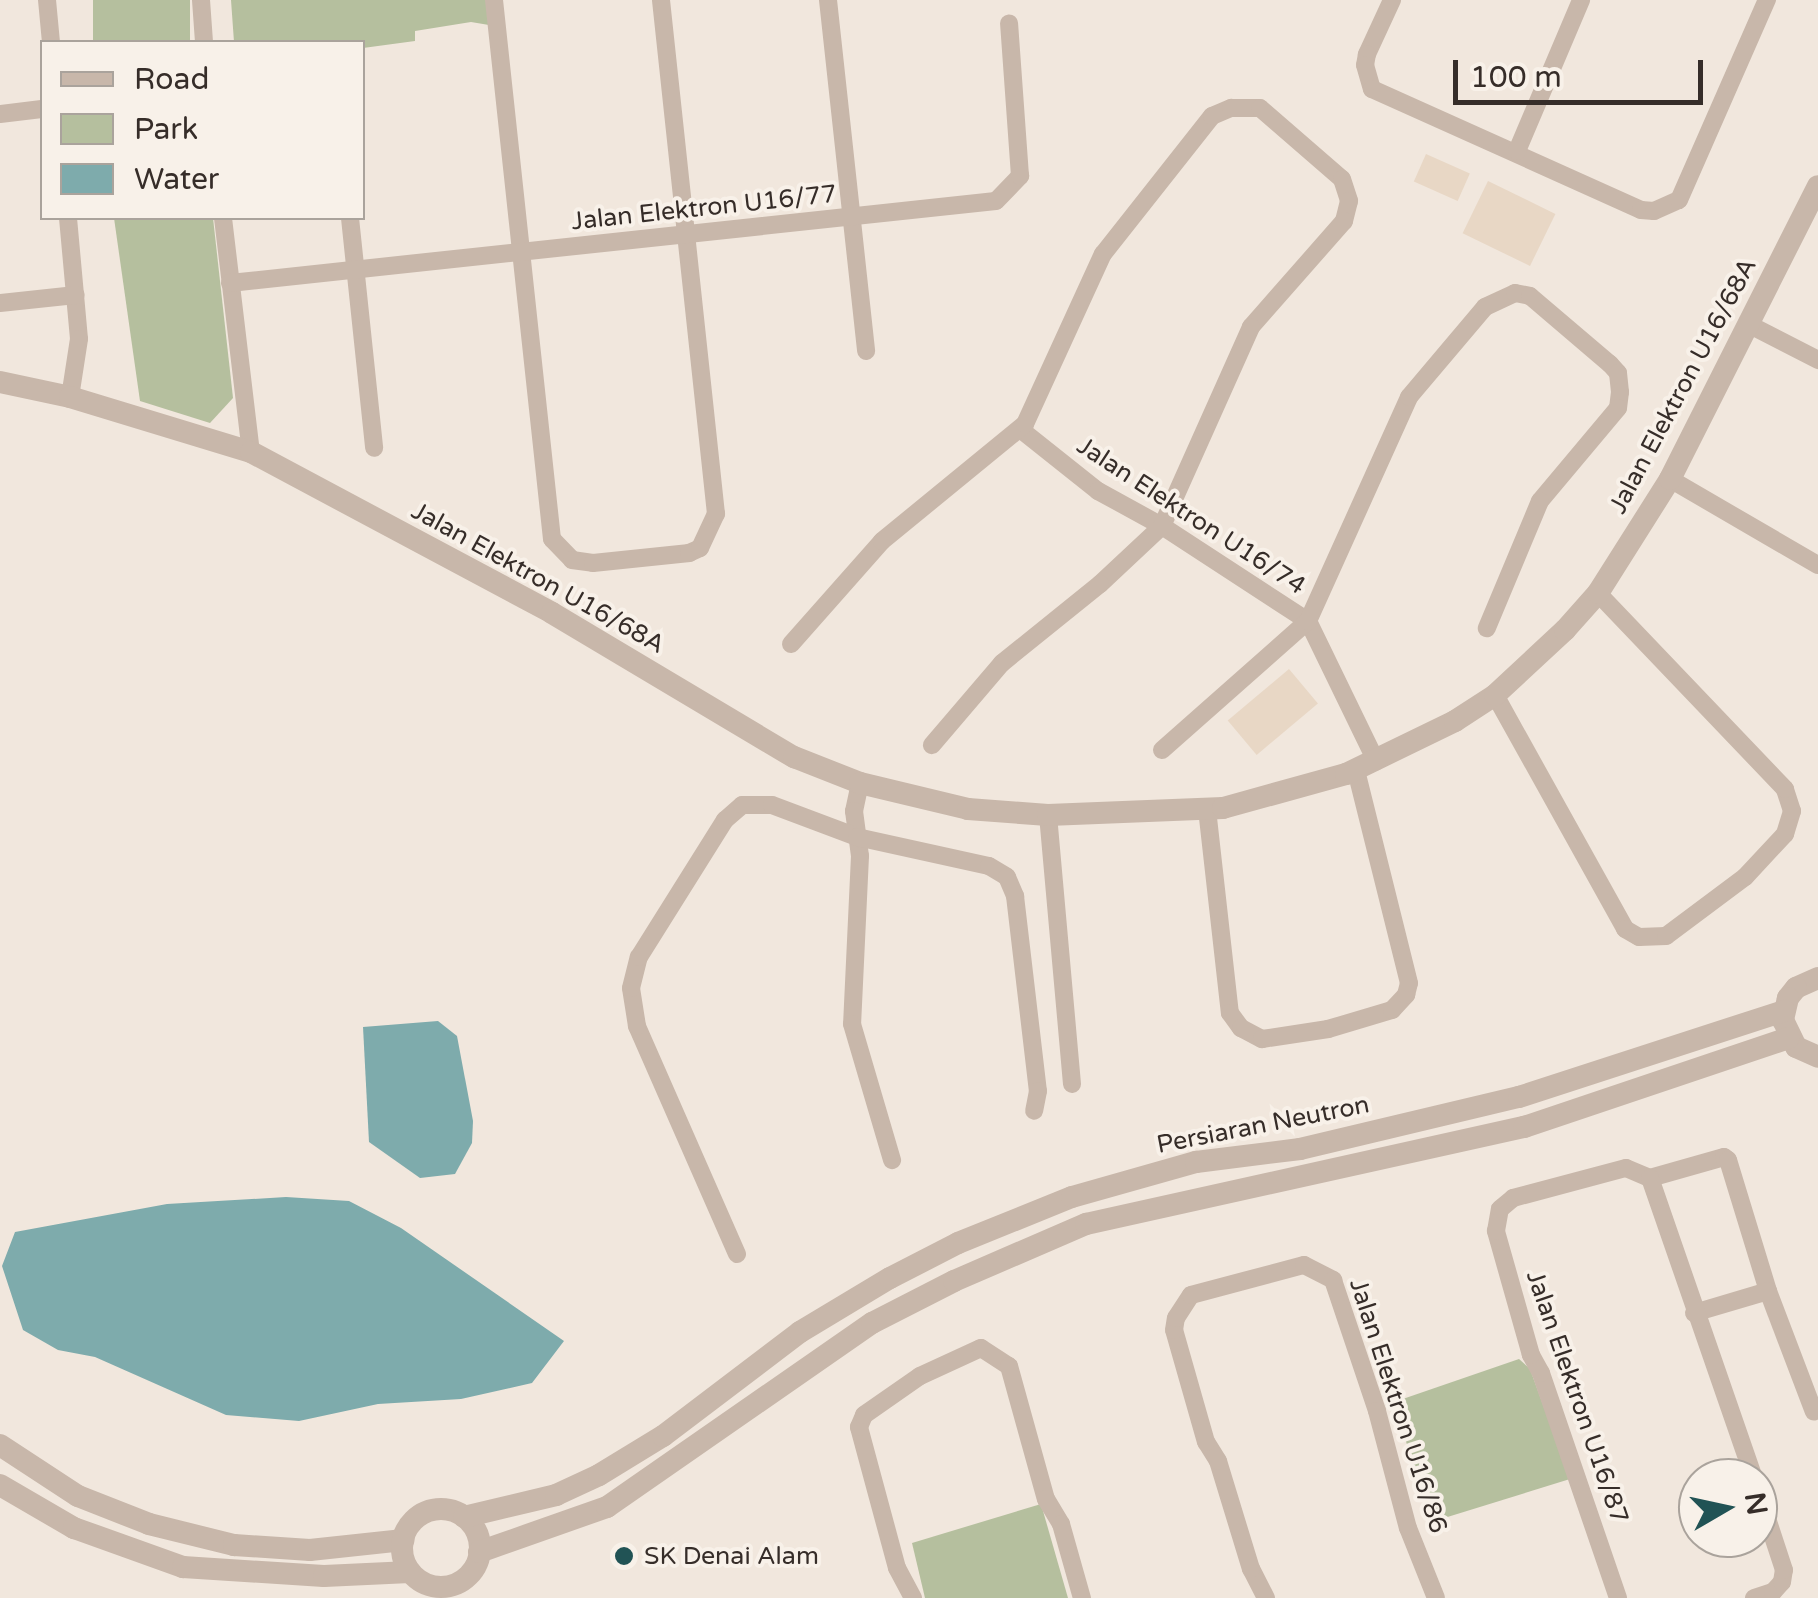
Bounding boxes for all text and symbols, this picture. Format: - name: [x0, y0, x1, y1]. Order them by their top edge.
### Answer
- legend: [40, 40, 365, 220]
- scale bar: [1458, 40, 1708, 102]
- text: 100 m: [1470, 59, 1562, 96]
- text: Road: [134, 61, 209, 98]
- text: Park: [134, 111, 198, 148]
- text: Water: [134, 161, 219, 198]
- street label: Jalan Elektron U16/77: [570, 179, 838, 237]
- street label: Jalan Elektron U16/68A: [1603, 253, 1763, 519]
- street label: Jalan Elektron U16/74: [1071, 431, 1311, 601]
- street label: Jalan Elektron U16/68A: [406, 496, 670, 660]
- street label: Persiaran Neutron: [1154, 1090, 1372, 1160]
- street label: Jalan Elektron U16/87: [1520, 1267, 1634, 1527]
- street label: Jalan Elektron U16/86: [1343, 1275, 1453, 1537]
- north arrow: [1678, 1458, 1778, 1558]
- text: N: [1737, 1490, 1774, 1517]
- place label: SK Denai Alam: [644, 1541, 819, 1571]
- marker: SK Denai Alam: [613, 1545, 635, 1567]

